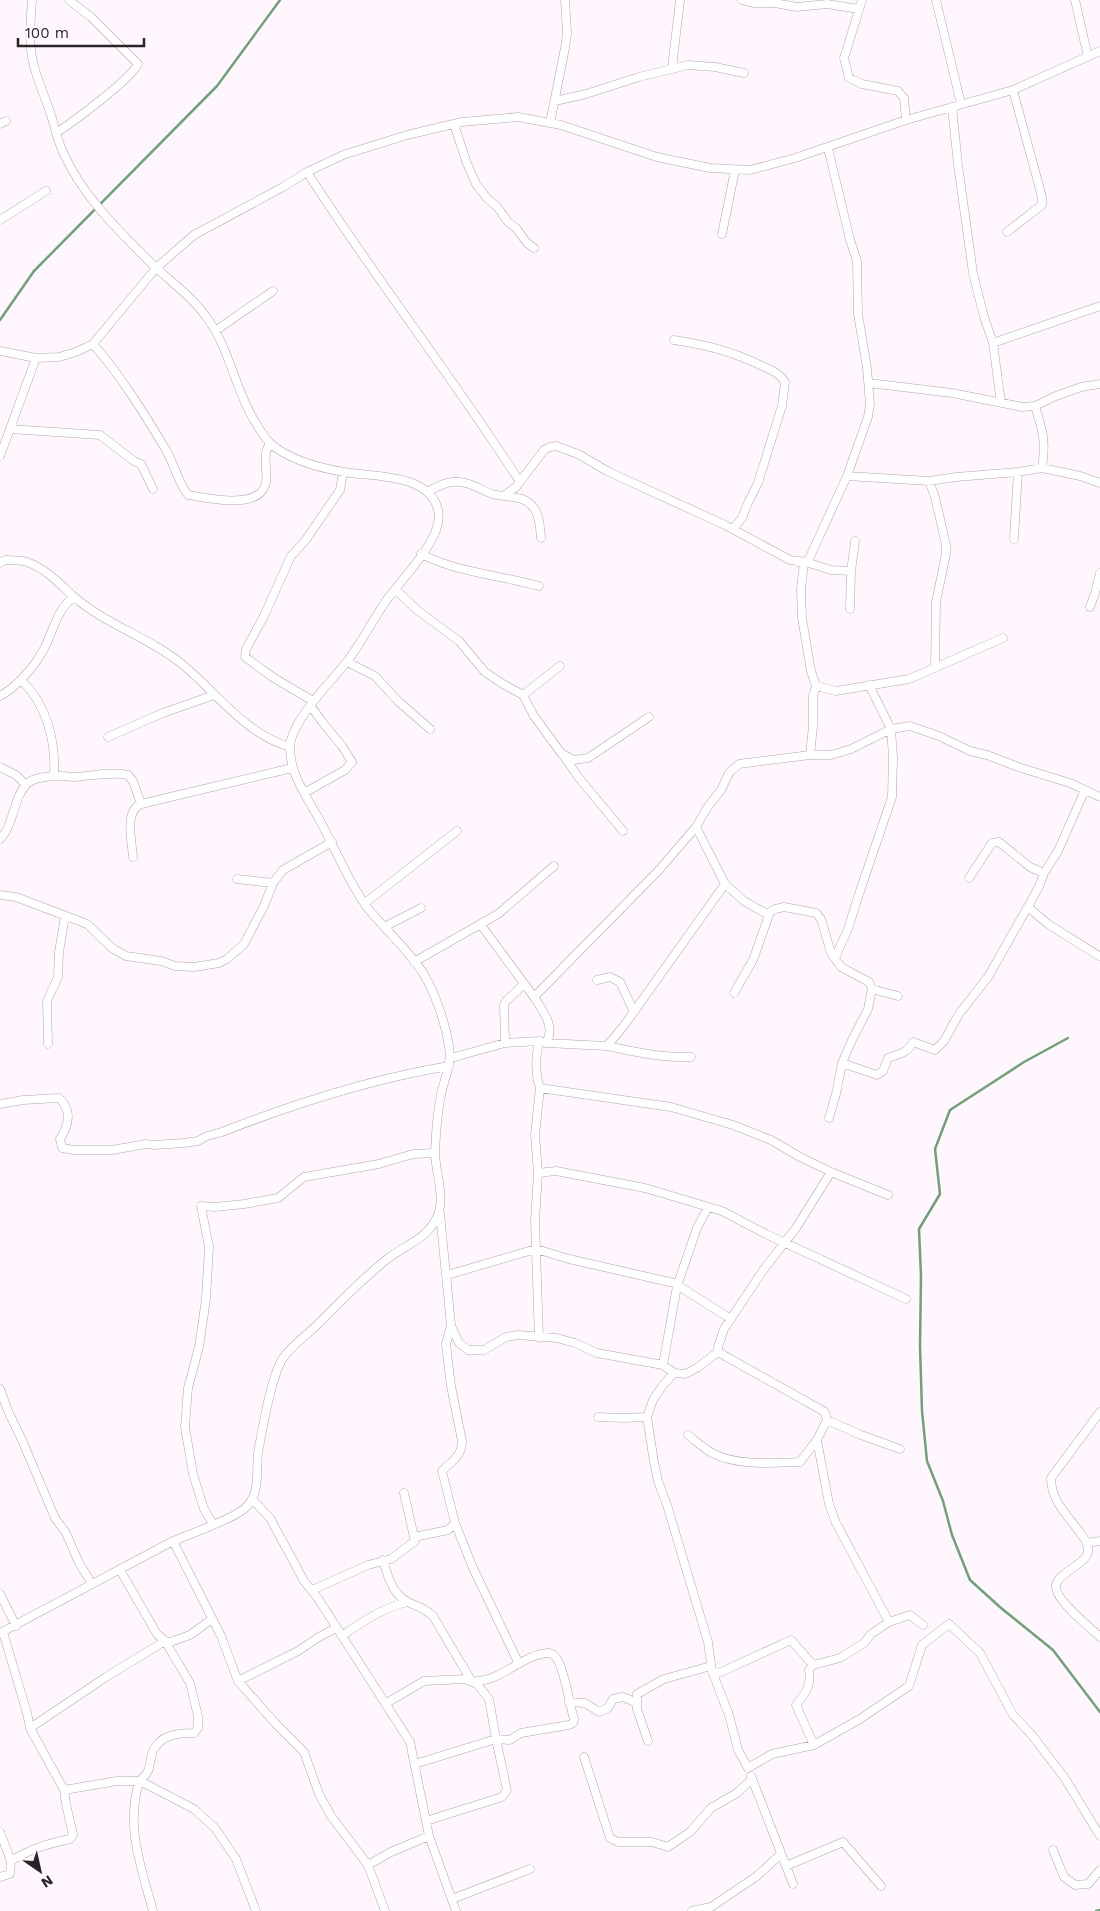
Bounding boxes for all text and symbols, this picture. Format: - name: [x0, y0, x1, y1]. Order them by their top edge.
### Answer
- scale bar: [18, 15, 144, 47]
- text: 100 m: [25, 24, 69, 42]
- north arrow: [15, 1846, 65, 1896]
- text: N: [38, 1872, 56, 1891]

